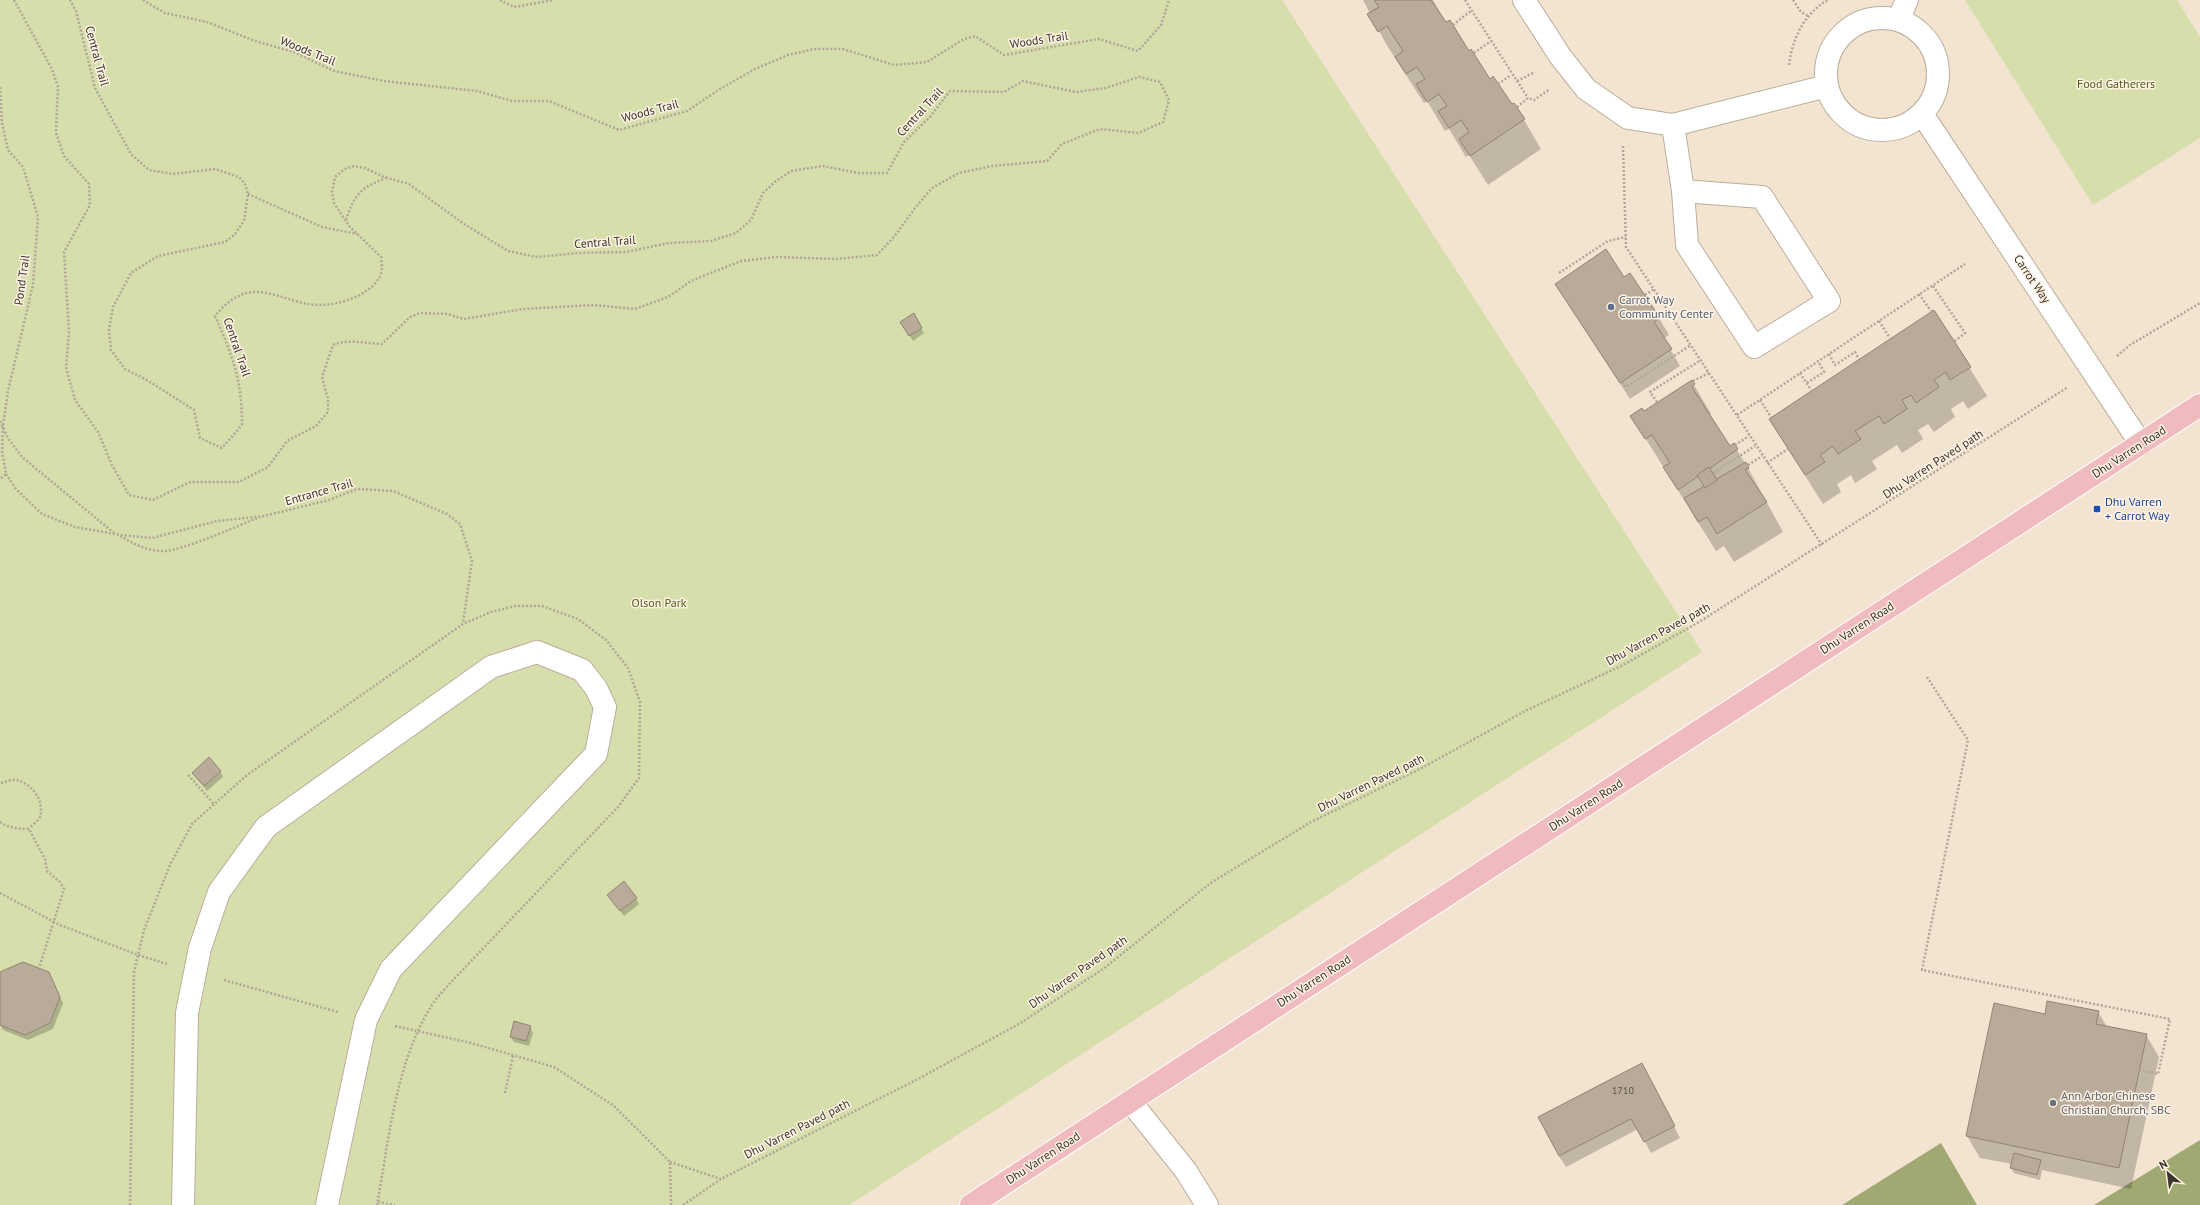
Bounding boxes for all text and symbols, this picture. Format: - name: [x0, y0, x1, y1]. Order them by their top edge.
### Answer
- street label: Central Trail: [82, 24, 113, 88]
- street label: Woods Trail: [1009, 27, 1070, 52]
- street label: Woods Trail: [278, 33, 339, 69]
- park label: Food Gatherers: [2077, 76, 2155, 91]
- street label: Central Trail: [893, 84, 946, 139]
- street label: Woods Trail: [620, 96, 681, 125]
- street label: Central Trail: [574, 232, 637, 251]
- street label: Carrot Way: [2011, 252, 2054, 306]
- street label: Pond Trail: [11, 253, 33, 306]
- place label: Carrot Way Community Center: [1619, 292, 1713, 321]
- marker: Carrot Way Community Center: [1606, 302, 1616, 312]
- street label: Central Trail: [220, 315, 255, 379]
- street label: Dhu Varren Road: [2089, 422, 2169, 481]
- street label: Dhu Varren Paved path: [1880, 426, 1986, 502]
- street label: Entrance Trail: [283, 475, 355, 508]
- place label: Dhu Varren + Carrot Way: [2105, 494, 2170, 523]
- marker: Dhu Varren + Carrot Way: [2092, 504, 2102, 514]
- park label: Olson Park: [631, 595, 687, 610]
- street label: Dhu Varren Road: [1817, 598, 1897, 657]
- street label: Dhu Varren Paved path: [1603, 599, 1712, 668]
- street label: Dhu Varren Paved path: [1315, 750, 1426, 815]
- street label: Dhu Varren Road: [1546, 775, 1626, 834]
- street label: Dhu Varren Paved path: [1026, 932, 1130, 1011]
- street label: Dhu Varren Road: [1274, 951, 1354, 1010]
- house number: 1710: [1612, 1084, 1634, 1097]
- place label: Ann Arbor Chinese Christian Church, SBC: [2061, 1088, 2171, 1117]
- street label: Dhu Varren Paved path: [741, 1095, 852, 1162]
- marker: Ann Arbor Chinese Christian Church, SBC: [2048, 1098, 2058, 1108]
- street label: Dhu Varren Road: [1003, 1128, 1083, 1187]
- north arrow: [2148, 1153, 2188, 1193]
- text: N: [2157, 1156, 2170, 1172]

